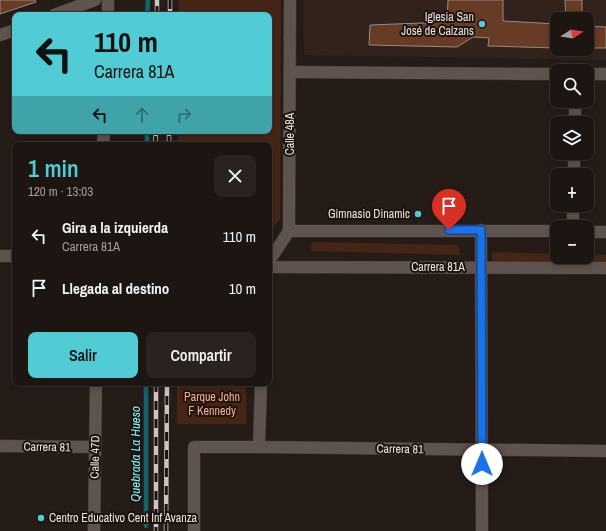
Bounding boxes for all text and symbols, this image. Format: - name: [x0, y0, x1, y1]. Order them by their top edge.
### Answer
- place label: Iglesia San José de Calzans: [401, 9, 474, 39]
- north arrow: [550, 12, 594, 56]
- map controls: [550, 12, 594, 264]
- marker: Iglesia San José de Calzans: [477, 19, 487, 29]
- text: 110 m: [94, 23, 158, 61]
- icon: left: [28, 28, 80, 80]
- text: Carrera 81A: [94, 59, 174, 84]
- button: search: [550, 64, 594, 108]
- icon: left: [89, 104, 111, 126]
- icon: ahead: [131, 104, 153, 126]
- icon: right: [173, 104, 195, 126]
- street label: Calle 48A: [282, 112, 298, 155]
- button: layers: [550, 116, 594, 160]
- text: 1 min: [28, 152, 79, 184]
- button: close: [214, 155, 256, 197]
- button: +: [550, 168, 594, 212]
- text: 120 m · 13:03: [28, 183, 93, 200]
- pin: [432, 189, 466, 230]
- icon: arrive: [438, 195, 460, 217]
- place label: Gimnasio Dinamic: [328, 206, 410, 222]
- marker: Gimnasio Dinamic: [413, 209, 423, 219]
- text: Gira a la izquierda: [62, 217, 168, 238]
- button: −: [550, 220, 594, 264]
- icon: left: [28, 225, 50, 247]
- text: 110 m: [223, 226, 256, 247]
- text: Carrera 81A: [62, 238, 120, 255]
- street label: Carrera 81A: [411, 259, 465, 275]
- icon: arrive: [28, 277, 50, 299]
- text: Llegada al destino: [62, 278, 169, 299]
- text: 10 m: [229, 278, 256, 299]
- button: Salir: [28, 332, 138, 378]
- button: Compartir: [146, 332, 256, 378]
- park label: Parque John F Kennedy: [184, 389, 240, 419]
- water label: Quebrada La Hueso: [127, 406, 144, 502]
- street label: Calle 47D: [87, 435, 103, 479]
- street label: Carrera 81: [23, 439, 71, 455]
- street label: Carrera 81: [376, 441, 424, 457]
- position arrow: [461, 443, 503, 485]
- place label: Centro Educativo Cent Inf Avanza: [49, 510, 198, 526]
- marker: Centro Educativo Cent Inf Avanza: [36, 513, 46, 523]

